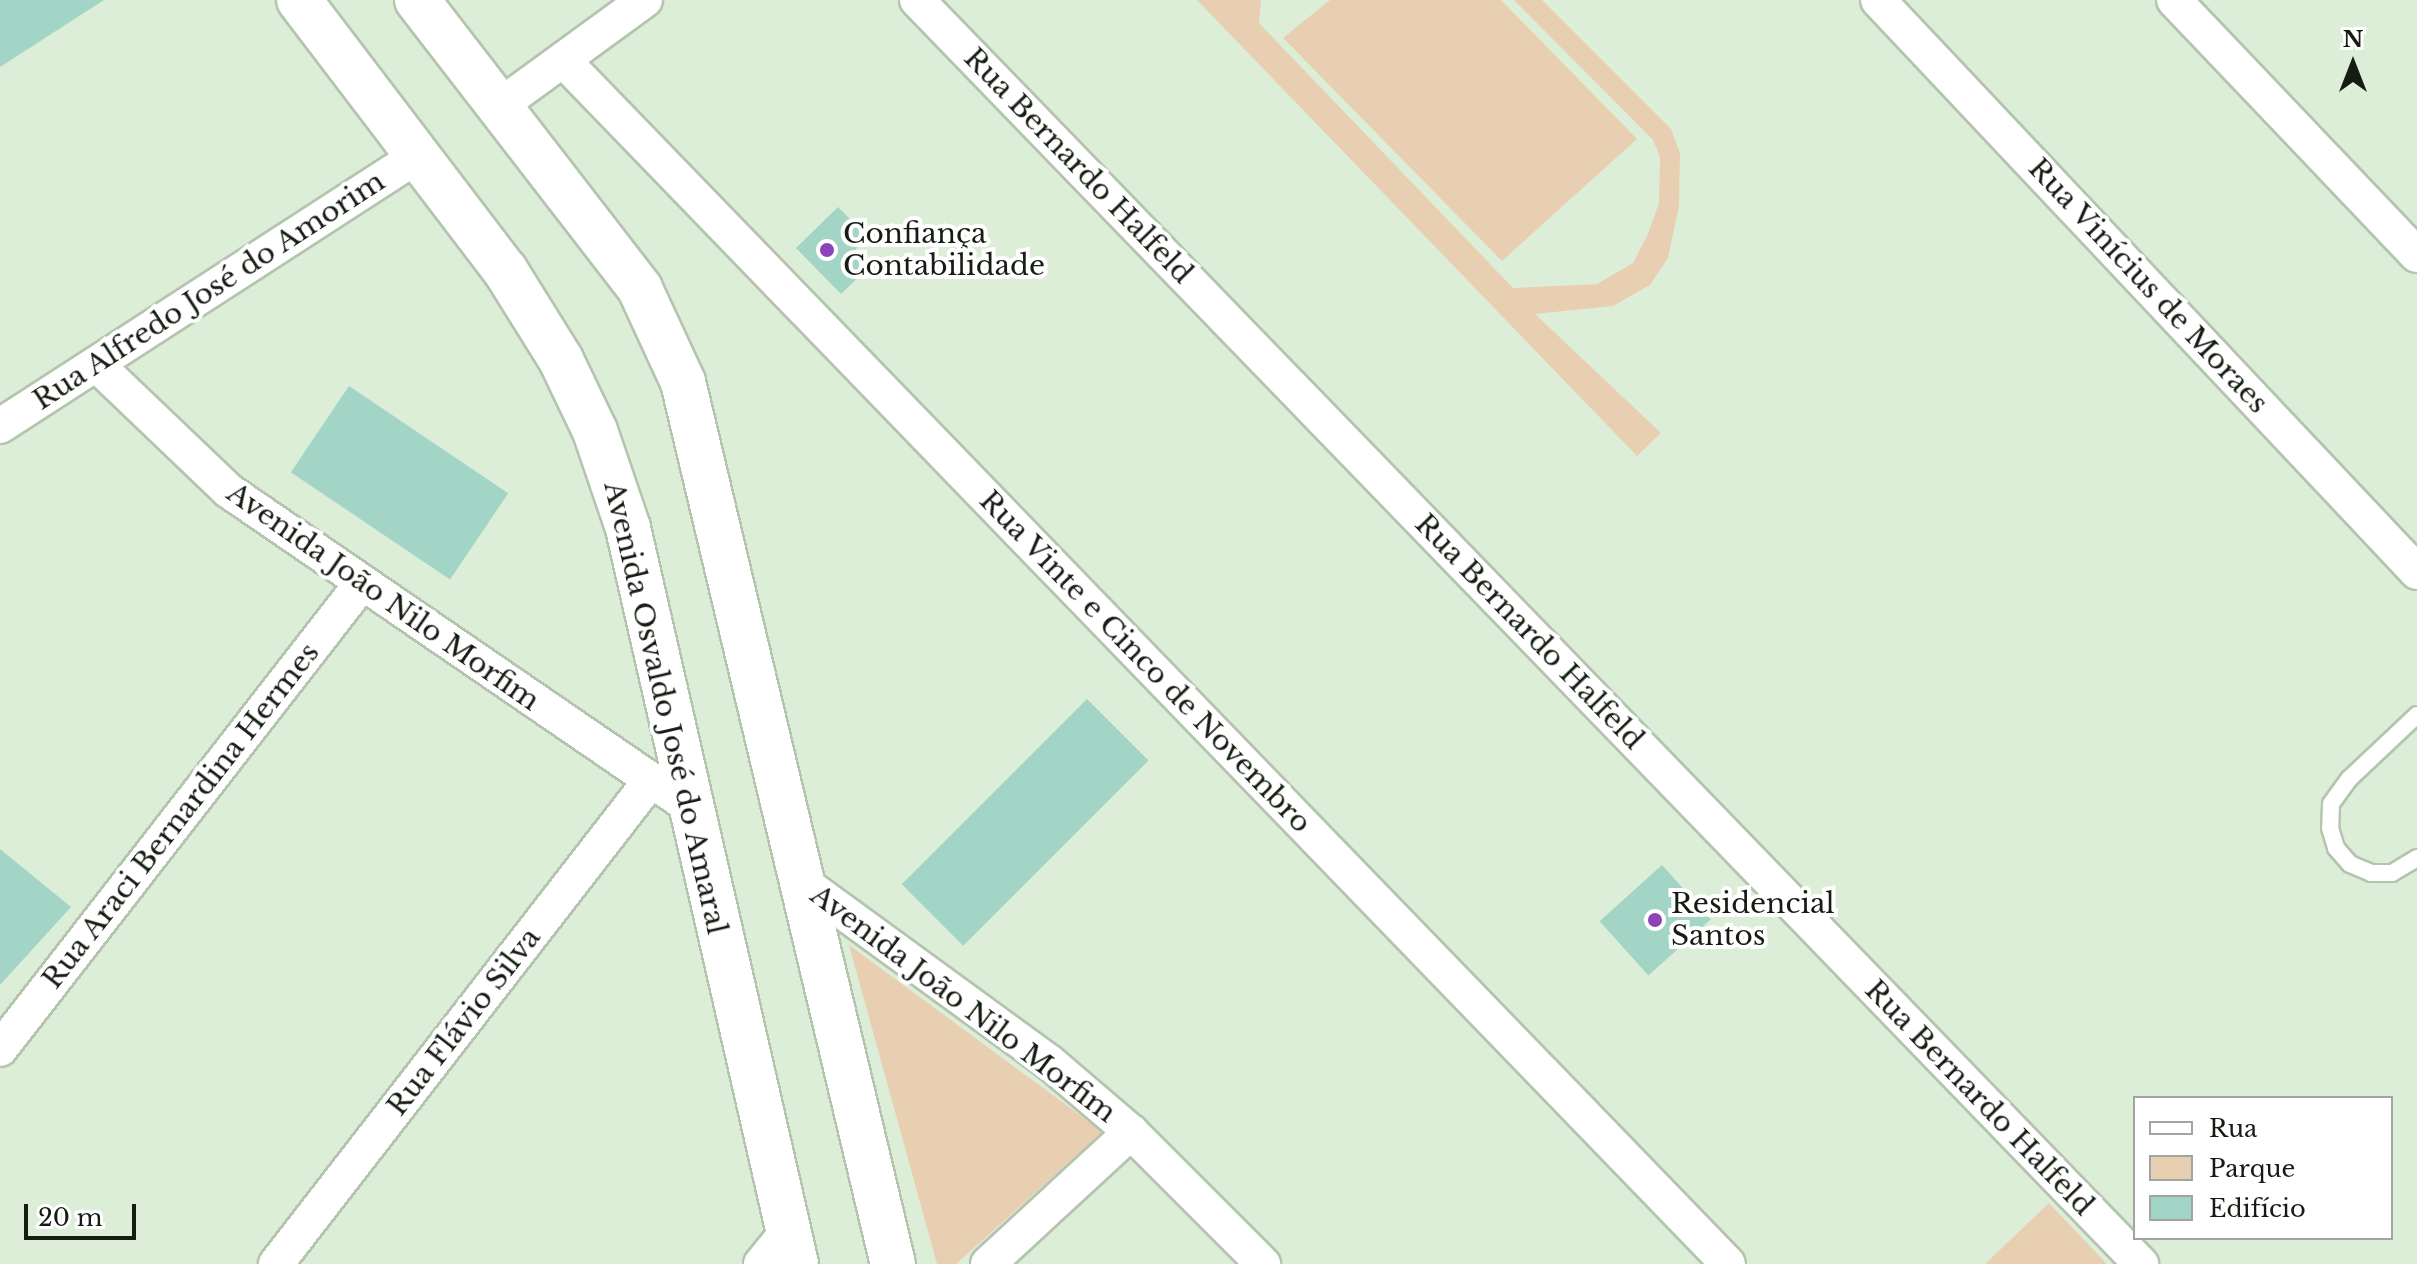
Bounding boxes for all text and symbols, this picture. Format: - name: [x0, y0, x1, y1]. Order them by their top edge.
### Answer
- north arrow: [2313, 24, 2393, 104]
- text: N: [2343, 26, 2363, 53]
- street label: Rua Bernardo Halfeld: [957, 41, 1199, 291]
- street label: Rua Vinícius de Moraes: [2021, 151, 2275, 421]
- street label: Rua Alfredo José do Amorim: [26, 164, 392, 418]
- place label: Confiança Contabilidade: [843, 217, 1045, 283]
- marker: Confiança Contabilidade: [818, 241, 836, 259]
- street label: Avenida João Nilo Morfim: [220, 476, 546, 718]
- street label: Avenida Osvaldo José do Amaral: [596, 478, 734, 938]
- street label: Rua Vinte e Cinco de Novembro: [972, 484, 1318, 840]
- street label: Rua Bernardo Halfeld: [1408, 507, 1650, 757]
- street label: Rua Araci Bernardina Hermes: [35, 636, 327, 996]
- street label: Avenida João Nilo Morfim: [804, 878, 1122, 1130]
- place label: Residencial Santos: [1671, 887, 1835, 953]
- marker: Residencial Santos: [1646, 911, 1664, 929]
- street label: Rua Flávio Silva: [380, 921, 548, 1123]
- street label: Rua Bernardo Halfeld: [1858, 973, 2100, 1223]
- legend: [2133, 1096, 2393, 1240]
- text: Rua: [2209, 1114, 2257, 1143]
- text: Parque: [2209, 1154, 2295, 1183]
- scale bar: [28, 1188, 140, 1238]
- text: Edifício: [2209, 1194, 2306, 1223]
- text: 20 m: [38, 1203, 103, 1232]

